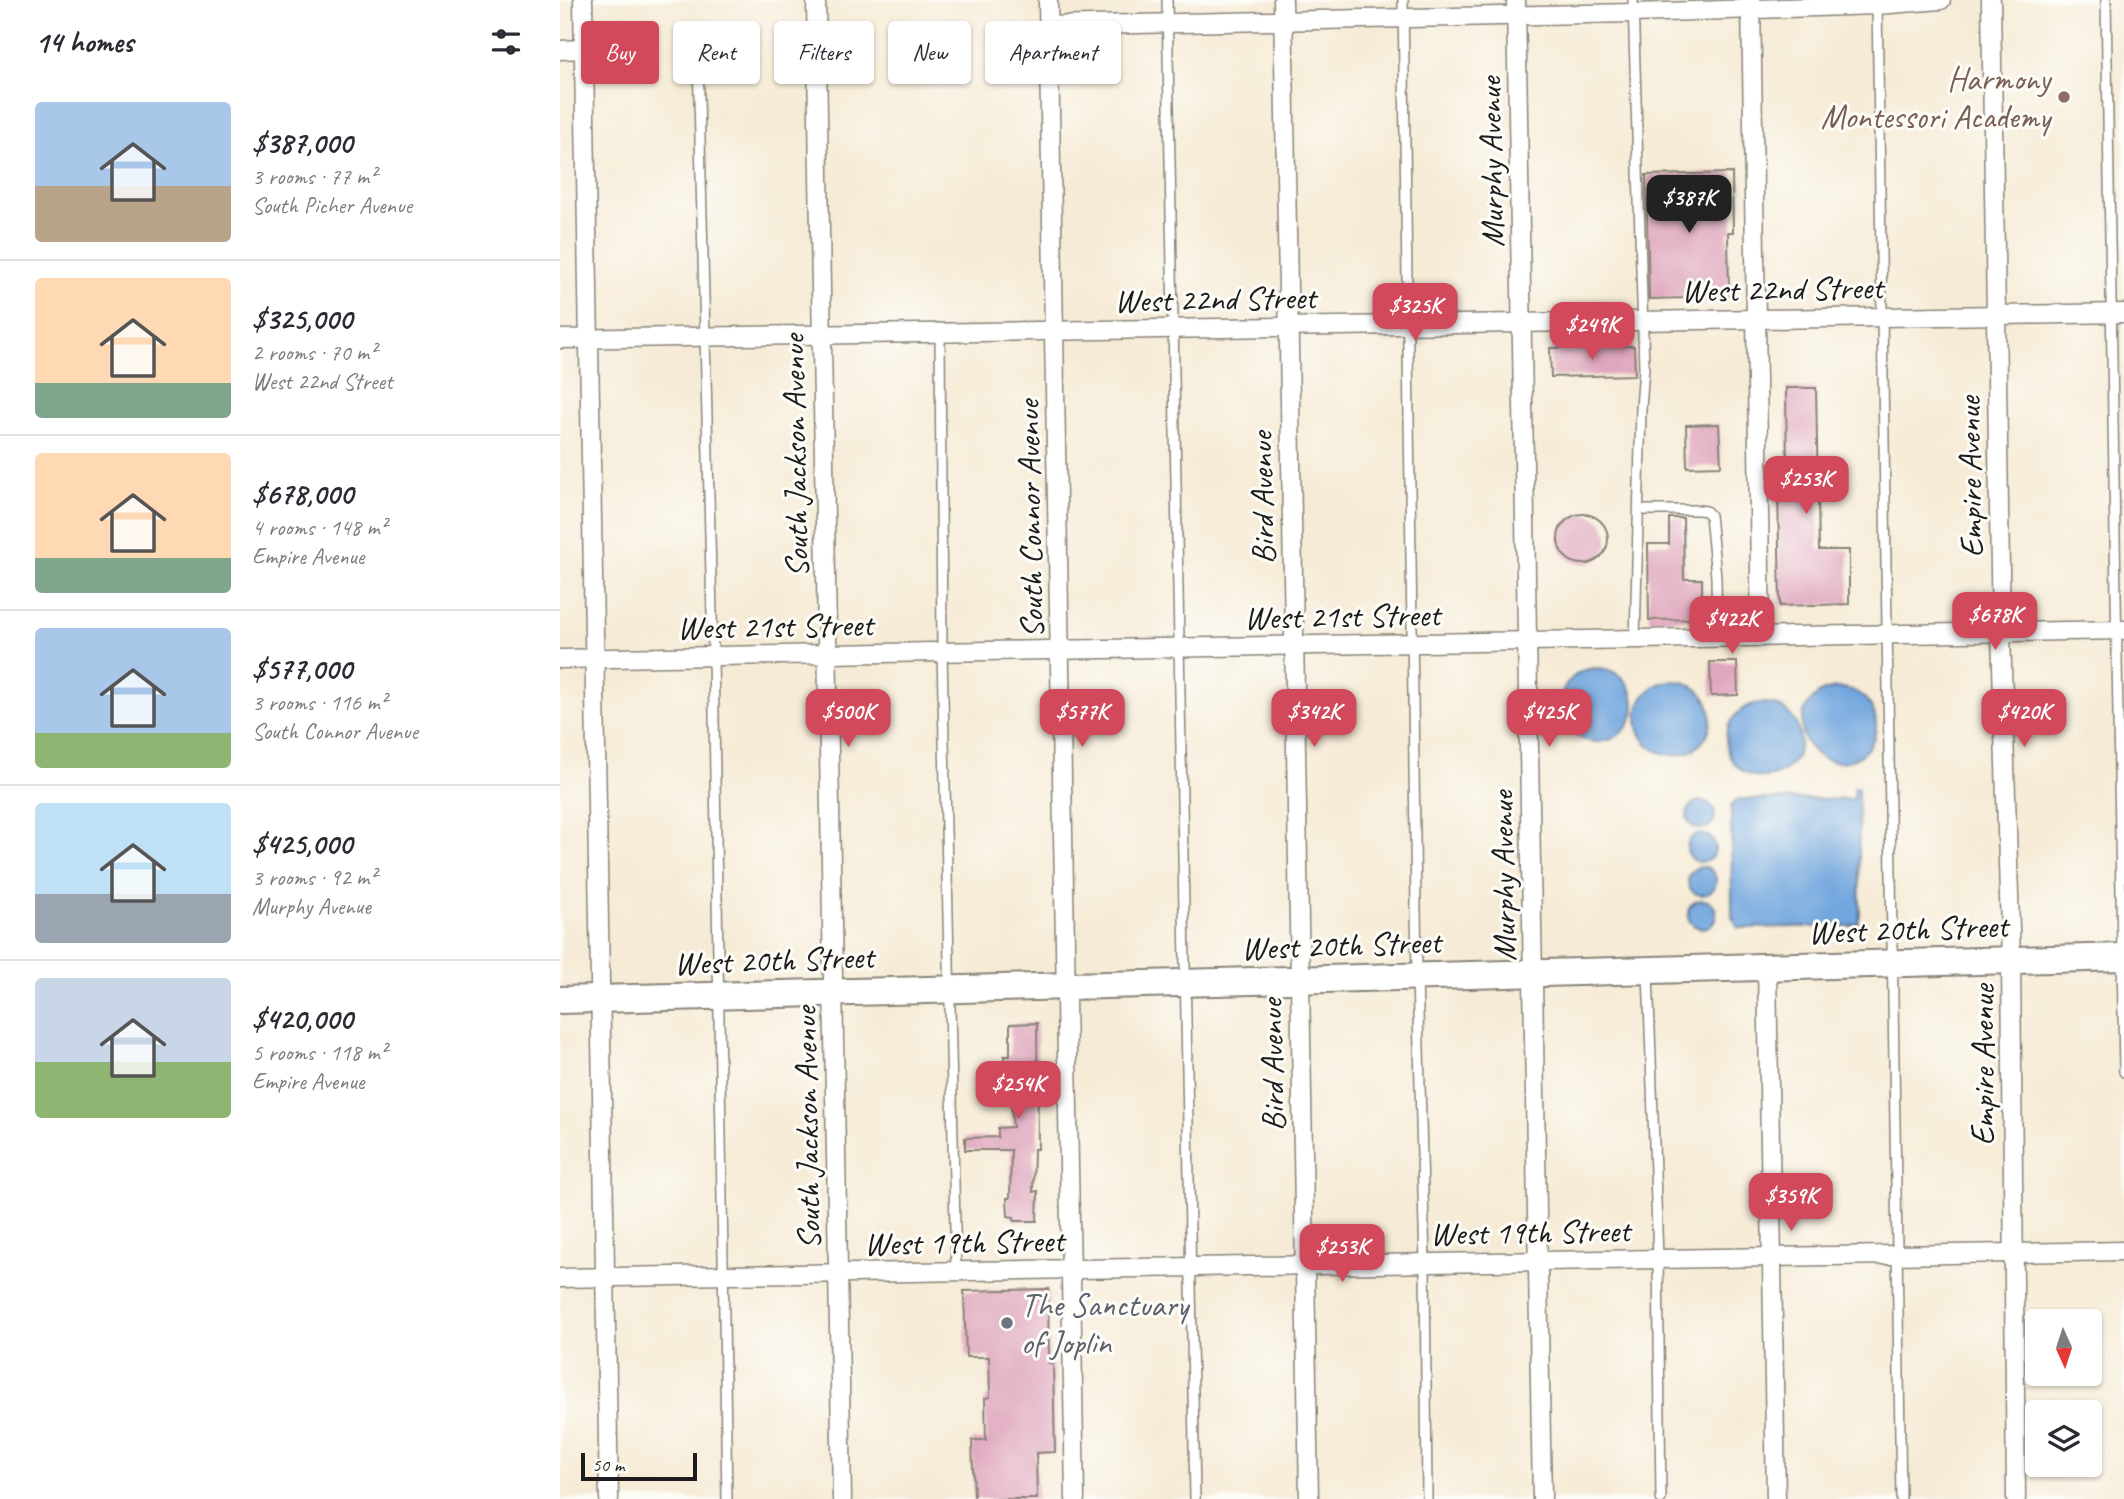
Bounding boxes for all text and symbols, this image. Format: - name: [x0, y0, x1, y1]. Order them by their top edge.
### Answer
- chip: Buy: [581, 21, 659, 84]
- chip: Rent: [673, 21, 760, 84]
- chip: Filters: [774, 21, 874, 84]
- chip: New: [888, 21, 971, 84]
- chip: Apartment: [985, 21, 1121, 84]
- text: 14 homes: [35, 23, 133, 61]
- icon: filters: [487, 23, 525, 61]
- place label: Harmony Montessori Academy: [1821, 58, 2053, 138]
- street label: Murphy Avenue: [1468, 74, 1513, 247]
- marker: Harmony Montessori Academy: [2056, 89, 2072, 105]
- text: $387,000: [252, 124, 352, 162]
- icon: home: [91, 130, 175, 214]
- text: 3 rooms · 77 m²: [252, 162, 376, 191]
- pin: $387K: [1640, 176, 1738, 235]
- text: $387K: [1663, 183, 1716, 212]
- text: South Picher Avenue: [252, 191, 412, 220]
- street label: West 22nd Street: [1681, 266, 1886, 312]
- street label: West 22nd Street: [1114, 276, 1319, 322]
- pin: $325K: [1366, 284, 1464, 343]
- text: $325K: [1389, 291, 1441, 320]
- text: $325,000: [252, 300, 352, 338]
- pin: $249K: [1543, 302, 1641, 362]
- icon: home: [91, 306, 175, 390]
- text: $249K: [1566, 310, 1618, 339]
- street label: South Jackson Avenue: [772, 332, 818, 578]
- text: 2 rooms · 70 m²: [252, 338, 376, 367]
- text: West 22nd Street: [252, 367, 393, 396]
- street label: Empire Avenue: [1948, 394, 1992, 558]
- street label: South Connor Avenue: [1007, 397, 1053, 638]
- street label: Bird Avenue: [1240, 429, 1284, 565]
- pin: $253K: [1757, 456, 1855, 516]
- text: $253K: [1780, 464, 1832, 493]
- text: $678,000: [252, 475, 353, 513]
- icon: home: [91, 481, 175, 565]
- text: 4 rooms · 148 m²: [252, 513, 387, 542]
- text: Empire Avenue: [252, 542, 364, 571]
- pin: $678K: [1946, 592, 2044, 652]
- street label: West 21st Street: [1244, 593, 1443, 639]
- pin: $422K: [1683, 596, 1781, 656]
- text: $678K: [1968, 600, 2022, 629]
- street label: West 21st Street: [677, 603, 876, 649]
- text: $422K: [1705, 604, 1759, 633]
- text: $577,000: [252, 650, 352, 688]
- icon: home: [91, 656, 175, 740]
- text: 3 rooms · 116 m²: [252, 688, 387, 717]
- pin: $500K: [799, 690, 897, 749]
- pin: $577K: [1033, 690, 1131, 749]
- pin: $342K: [1265, 690, 1363, 749]
- pin: $425K: [1500, 690, 1598, 749]
- pin: $420K: [1975, 690, 2073, 749]
- text: $500K: [822, 697, 874, 726]
- text: $577K: [1056, 697, 1108, 726]
- text: $342K: [1287, 697, 1341, 726]
- text: $425K: [1523, 697, 1575, 726]
- text: $420K: [1997, 697, 2051, 726]
- text: South Connor Avenue: [252, 717, 418, 746]
- street label: Murphy Avenue: [1480, 788, 1525, 961]
- text: $425,000: [252, 825, 352, 863]
- icon: home: [91, 831, 175, 915]
- text: 3 rooms · 92 m²: [252, 863, 376, 892]
- text: Murphy Avenue: [252, 892, 371, 921]
- street label: West 20th Street: [1807, 904, 2012, 953]
- street label: West 20th Street: [1240, 920, 1445, 969]
- street label: West 20th Street: [673, 935, 878, 984]
- street label: Empire Avenue: [1962, 982, 2004, 1146]
- street label: Bird Avenue: [1250, 996, 1294, 1132]
- text: $420,000: [252, 1000, 352, 1038]
- street label: South Jackson Avenue: [784, 1004, 830, 1250]
- icon: home: [91, 1006, 175, 1090]
- text: 5 rooms · 118 m²: [252, 1038, 387, 1067]
- pin: $254K: [969, 1062, 1067, 1121]
- text: Empire Avenue: [252, 1067, 364, 1096]
- text: $254K: [992, 1069, 1044, 1098]
- pin: $359K: [1742, 1174, 1840, 1233]
- text: $359K: [1765, 1181, 1817, 1210]
- street label: West 19th Street: [1430, 1209, 1633, 1255]
- street label: West 19th Street: [864, 1219, 1067, 1265]
- pin: $253K: [1293, 1224, 1391, 1284]
- text: $253K: [1316, 1232, 1368, 1261]
- place label: The Sanctuary of Joplin: [1021, 1284, 1191, 1364]
- north arrow: [2025, 1309, 2102, 1386]
- map controls: [2025, 1309, 2102, 1477]
- marker: The Sanctuary of Joplin: [999, 1315, 1015, 1331]
- button: layers: [2025, 1400, 2102, 1477]
- scale bar: [581, 1450, 696, 1482]
- text: 50 m: [592, 1453, 624, 1477]

